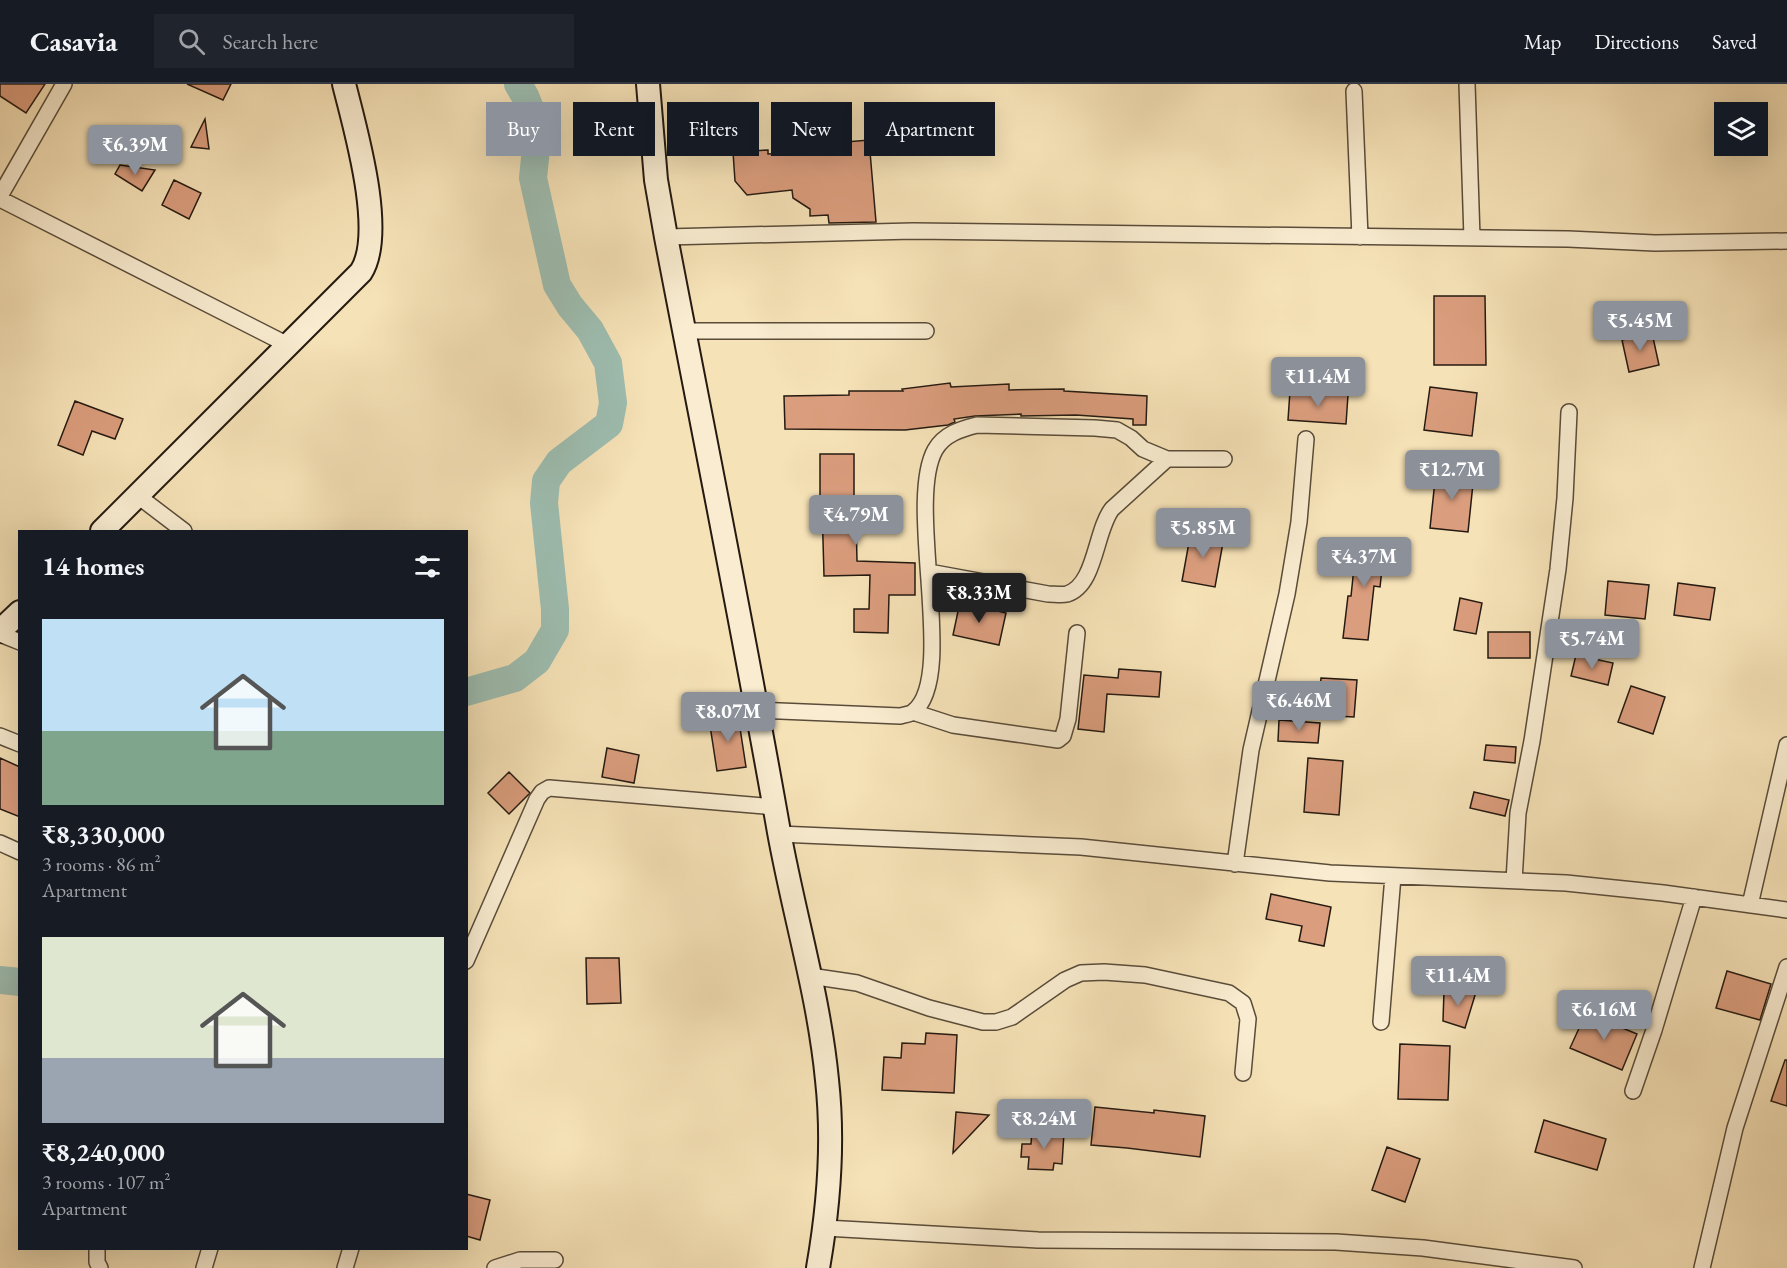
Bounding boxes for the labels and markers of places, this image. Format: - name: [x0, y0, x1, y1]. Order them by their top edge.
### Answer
- pin: ₹6.39M: [86, 125, 184, 176]
- pin: ₹5.45M: [1591, 301, 1689, 352]
- pin: ₹11.4M: [1269, 357, 1367, 408]
- pin: ₹12.7M: [1403, 450, 1501, 501]
- pin: ₹4.79M: [807, 495, 905, 546]
- pin: ₹5.85M: [1154, 508, 1252, 559]
- pin: ₹4.37M: [1315, 537, 1413, 588]
- pin: ₹8.33M: [930, 573, 1028, 624]
- pin: ₹5.74M: [1543, 619, 1641, 670]
- pin: ₹6.46M: [1250, 681, 1348, 732]
- pin: ₹8.07M: [679, 692, 777, 743]
- pin: ₹11.4M: [1409, 956, 1507, 1007]
- pin: ₹6.16M: [1555, 990, 1653, 1041]
- pin: ₹8.24M: [995, 1099, 1093, 1150]

